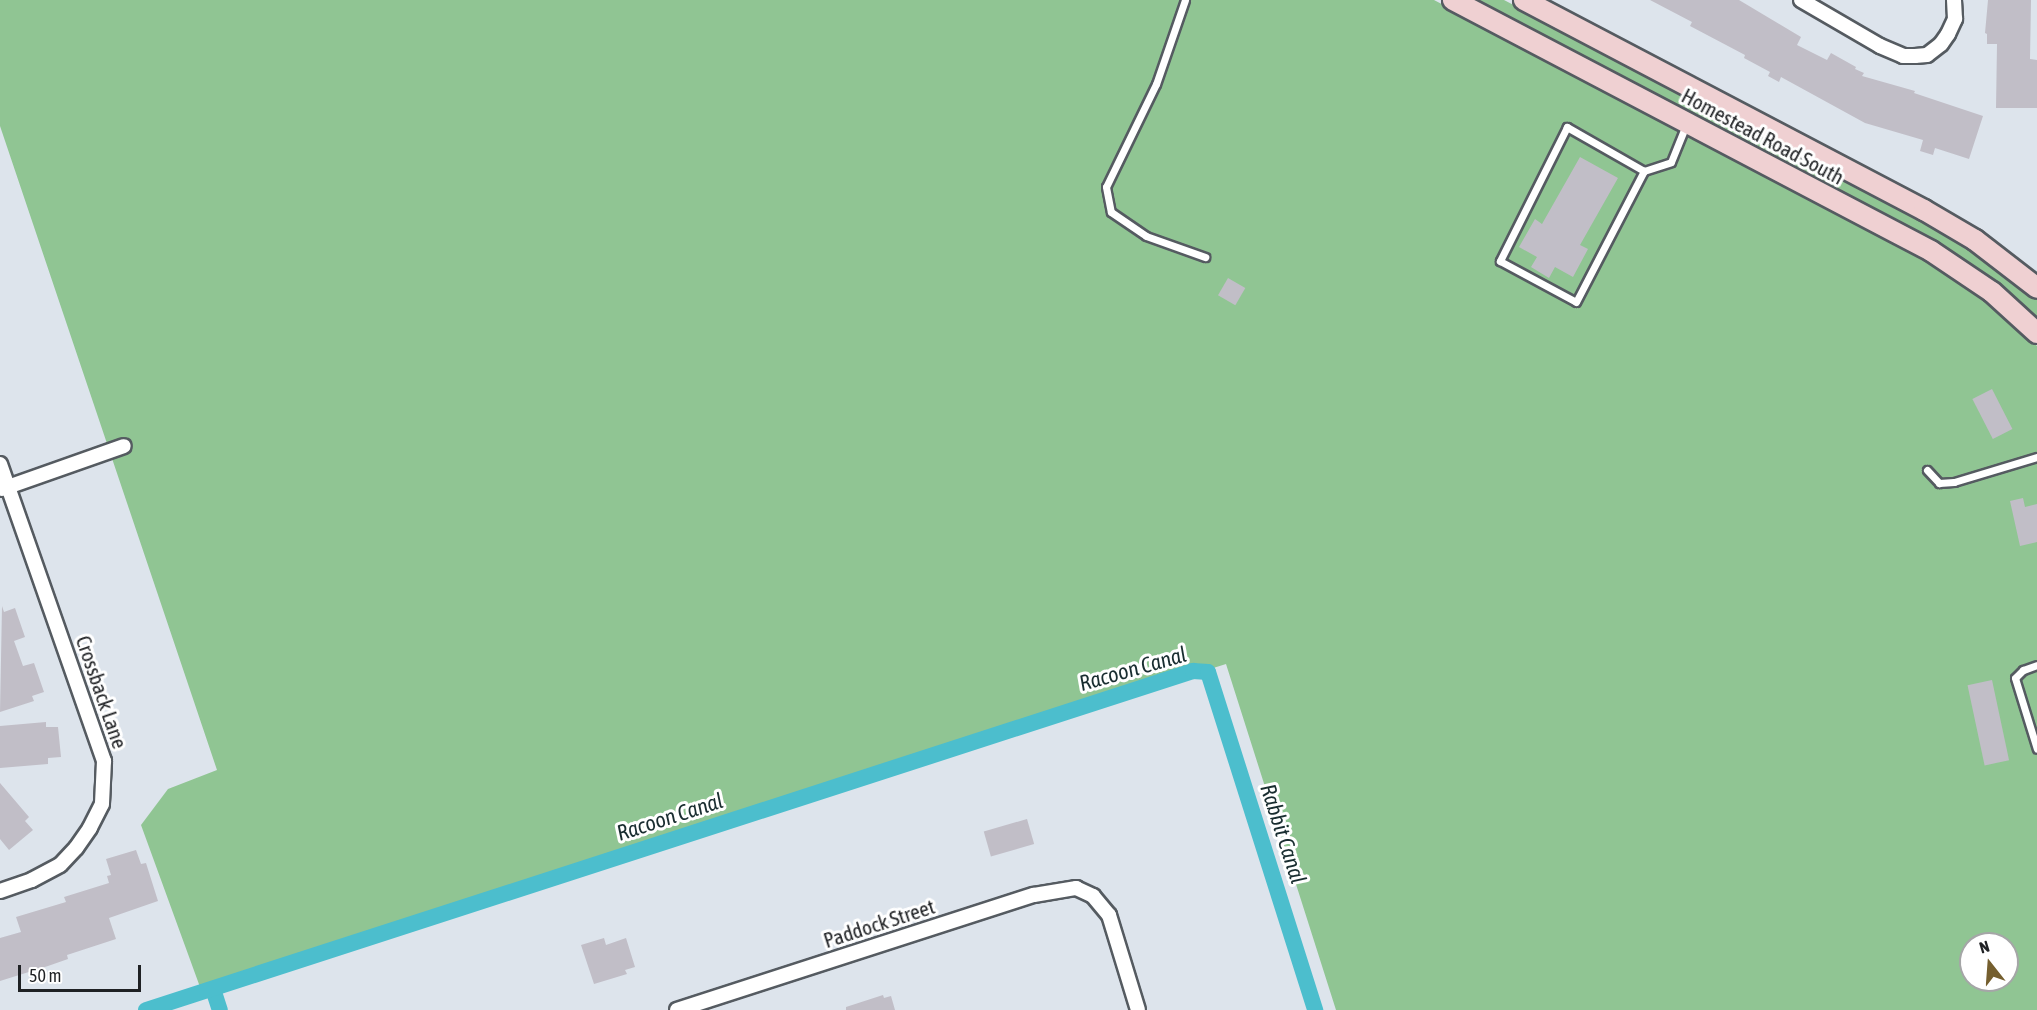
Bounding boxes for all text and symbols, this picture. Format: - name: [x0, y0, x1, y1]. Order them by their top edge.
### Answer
- street label: Homestead Road South: [1678, 83, 1848, 189]
- street label: Crossback Lane: [71, 632, 133, 752]
- water label: Racoon Canal: [1076, 641, 1190, 697]
- water label: Rabbit Canal: [1254, 781, 1312, 887]
- water label: Racoon Canal: [613, 787, 727, 847]
- street label: Paddock Street: [820, 893, 938, 953]
- north arrow: [1959, 932, 2019, 992]
- text: N: [1977, 937, 1991, 957]
- scale bar: [21, 953, 144, 991]
- text: 50 m: [29, 965, 61, 986]

